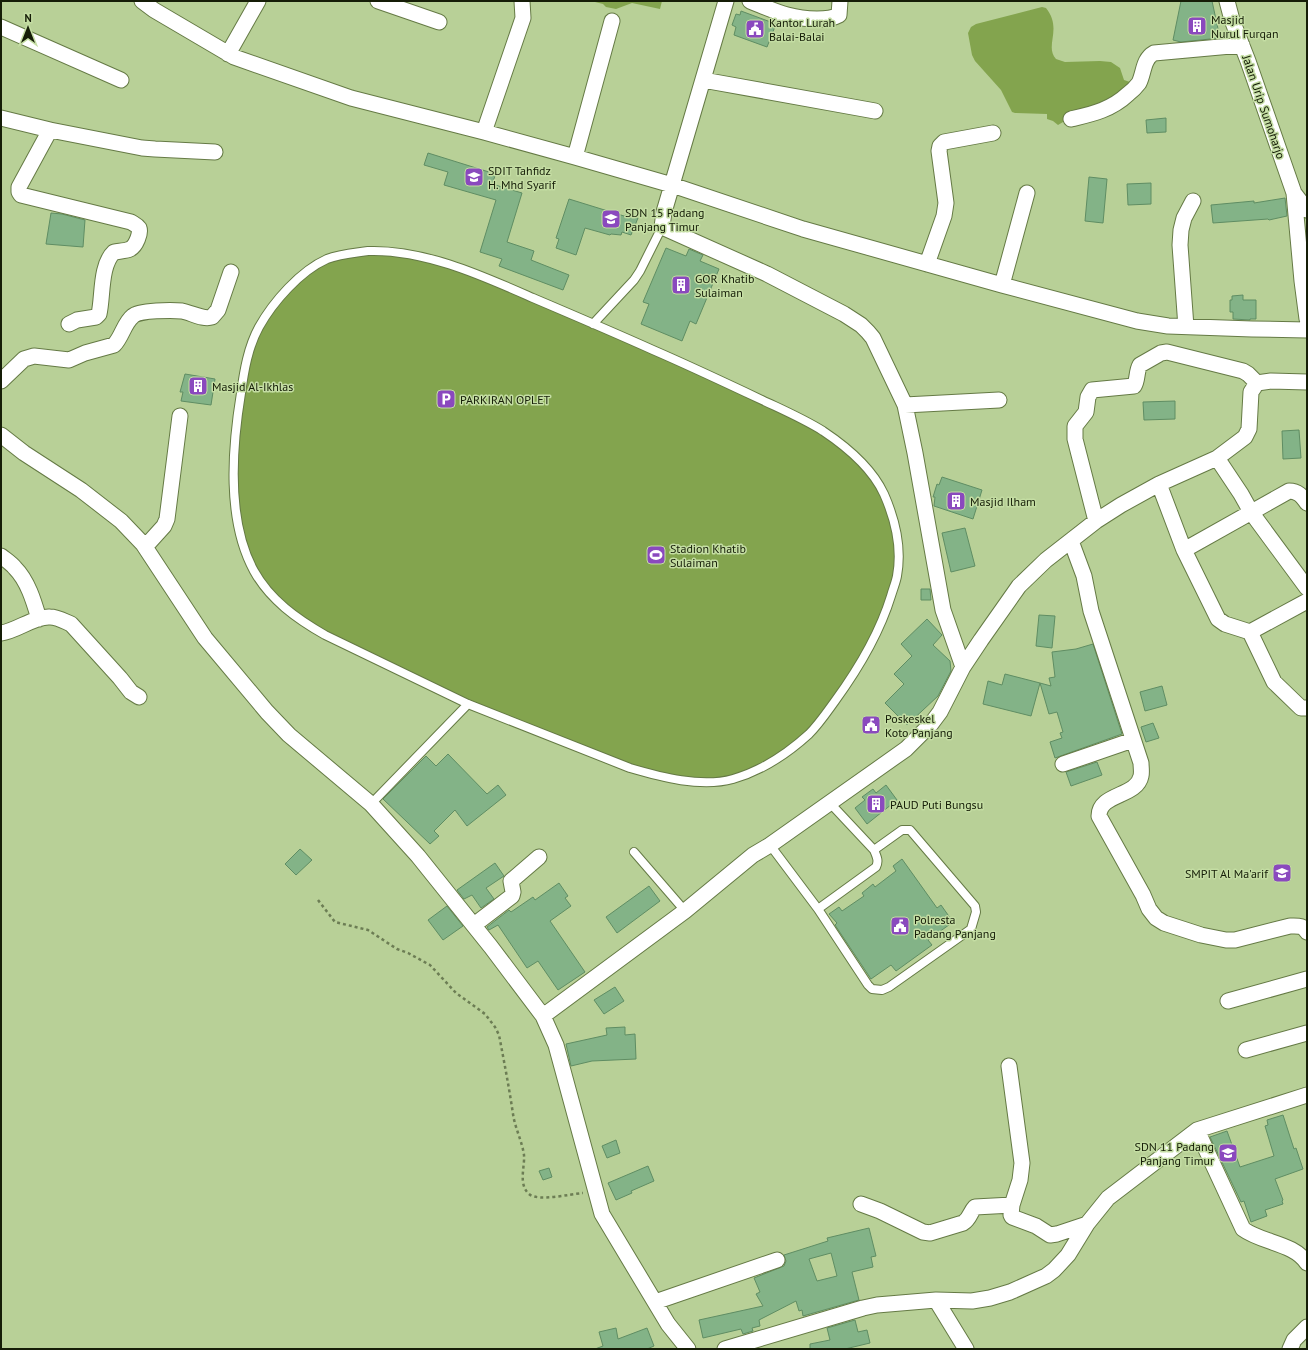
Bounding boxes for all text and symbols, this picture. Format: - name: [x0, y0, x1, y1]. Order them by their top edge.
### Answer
- north arrow: [8, 8, 48, 48]
- text: N: [24, 11, 32, 25]
- place label: Masjid Nurul Furqan: [1211, 12, 1279, 41]
- place label: Kantor Lurah Balai-Balai: [769, 15, 835, 44]
- building icon: Masjid Nurul Furqan: [1186, 15, 1208, 37]
- public building icon: Kantor Lurah Balai-Balai: [744, 18, 766, 40]
- street label: Jalan Urip Sumoharjo: [1239, 52, 1289, 161]
- place label: SDIT Tahfidz H. Mhd Syarif: [488, 163, 557, 192]
- school or university icon: SDIT Tahfidz H. Mhd Syarif: [463, 166, 485, 188]
- place label: SDN 15 Padang Panjang Timur: [625, 205, 704, 234]
- school or university icon: SDN 15 Padang Panjang Timur: [600, 208, 622, 230]
- place label: GOR Khatib Sulaiman: [695, 271, 755, 300]
- building icon: GOR Khatib Sulaiman: [670, 274, 692, 296]
- building icon: Masjid Al-Ikhlas: [187, 375, 209, 397]
- place label: Masjid Al-Ikhlas: [212, 379, 293, 394]
- parking icon: PARKIRAN OPLET: [435, 388, 457, 410]
- place label: PARKIRAN OPLET: [460, 392, 551, 407]
- building icon: Masjid Ilham: [945, 490, 967, 512]
- place label: Masjid Ilham: [970, 494, 1036, 509]
- place label: Stadion Khatib Sulaiman: [670, 541, 746, 570]
- sports icon: Stadion Khatib Sulaiman: [645, 544, 667, 566]
- place label: Poskeskel Koto Panjang: [885, 711, 953, 740]
- public building icon: Poskeskel Koto Panjang: [860, 714, 882, 736]
- building icon: PAUD Puti Bungsu: [865, 793, 887, 815]
- place label: PAUD Puti Bungsu: [890, 797, 983, 812]
- school or university icon: SMPIT Al Ma'arif: [1271, 862, 1293, 884]
- place label: SMPIT Al Ma'arif: [1185, 866, 1269, 881]
- place label: Polresta Padang Panjang: [914, 912, 996, 941]
- public building icon: Polresta Padang Panjang: [889, 915, 911, 937]
- place label: SDN 11 Padang Panjang Timur: [1135, 1139, 1214, 1168]
- school or university icon: SDN 11 Padang Panjang Timur: [1217, 1142, 1239, 1164]

